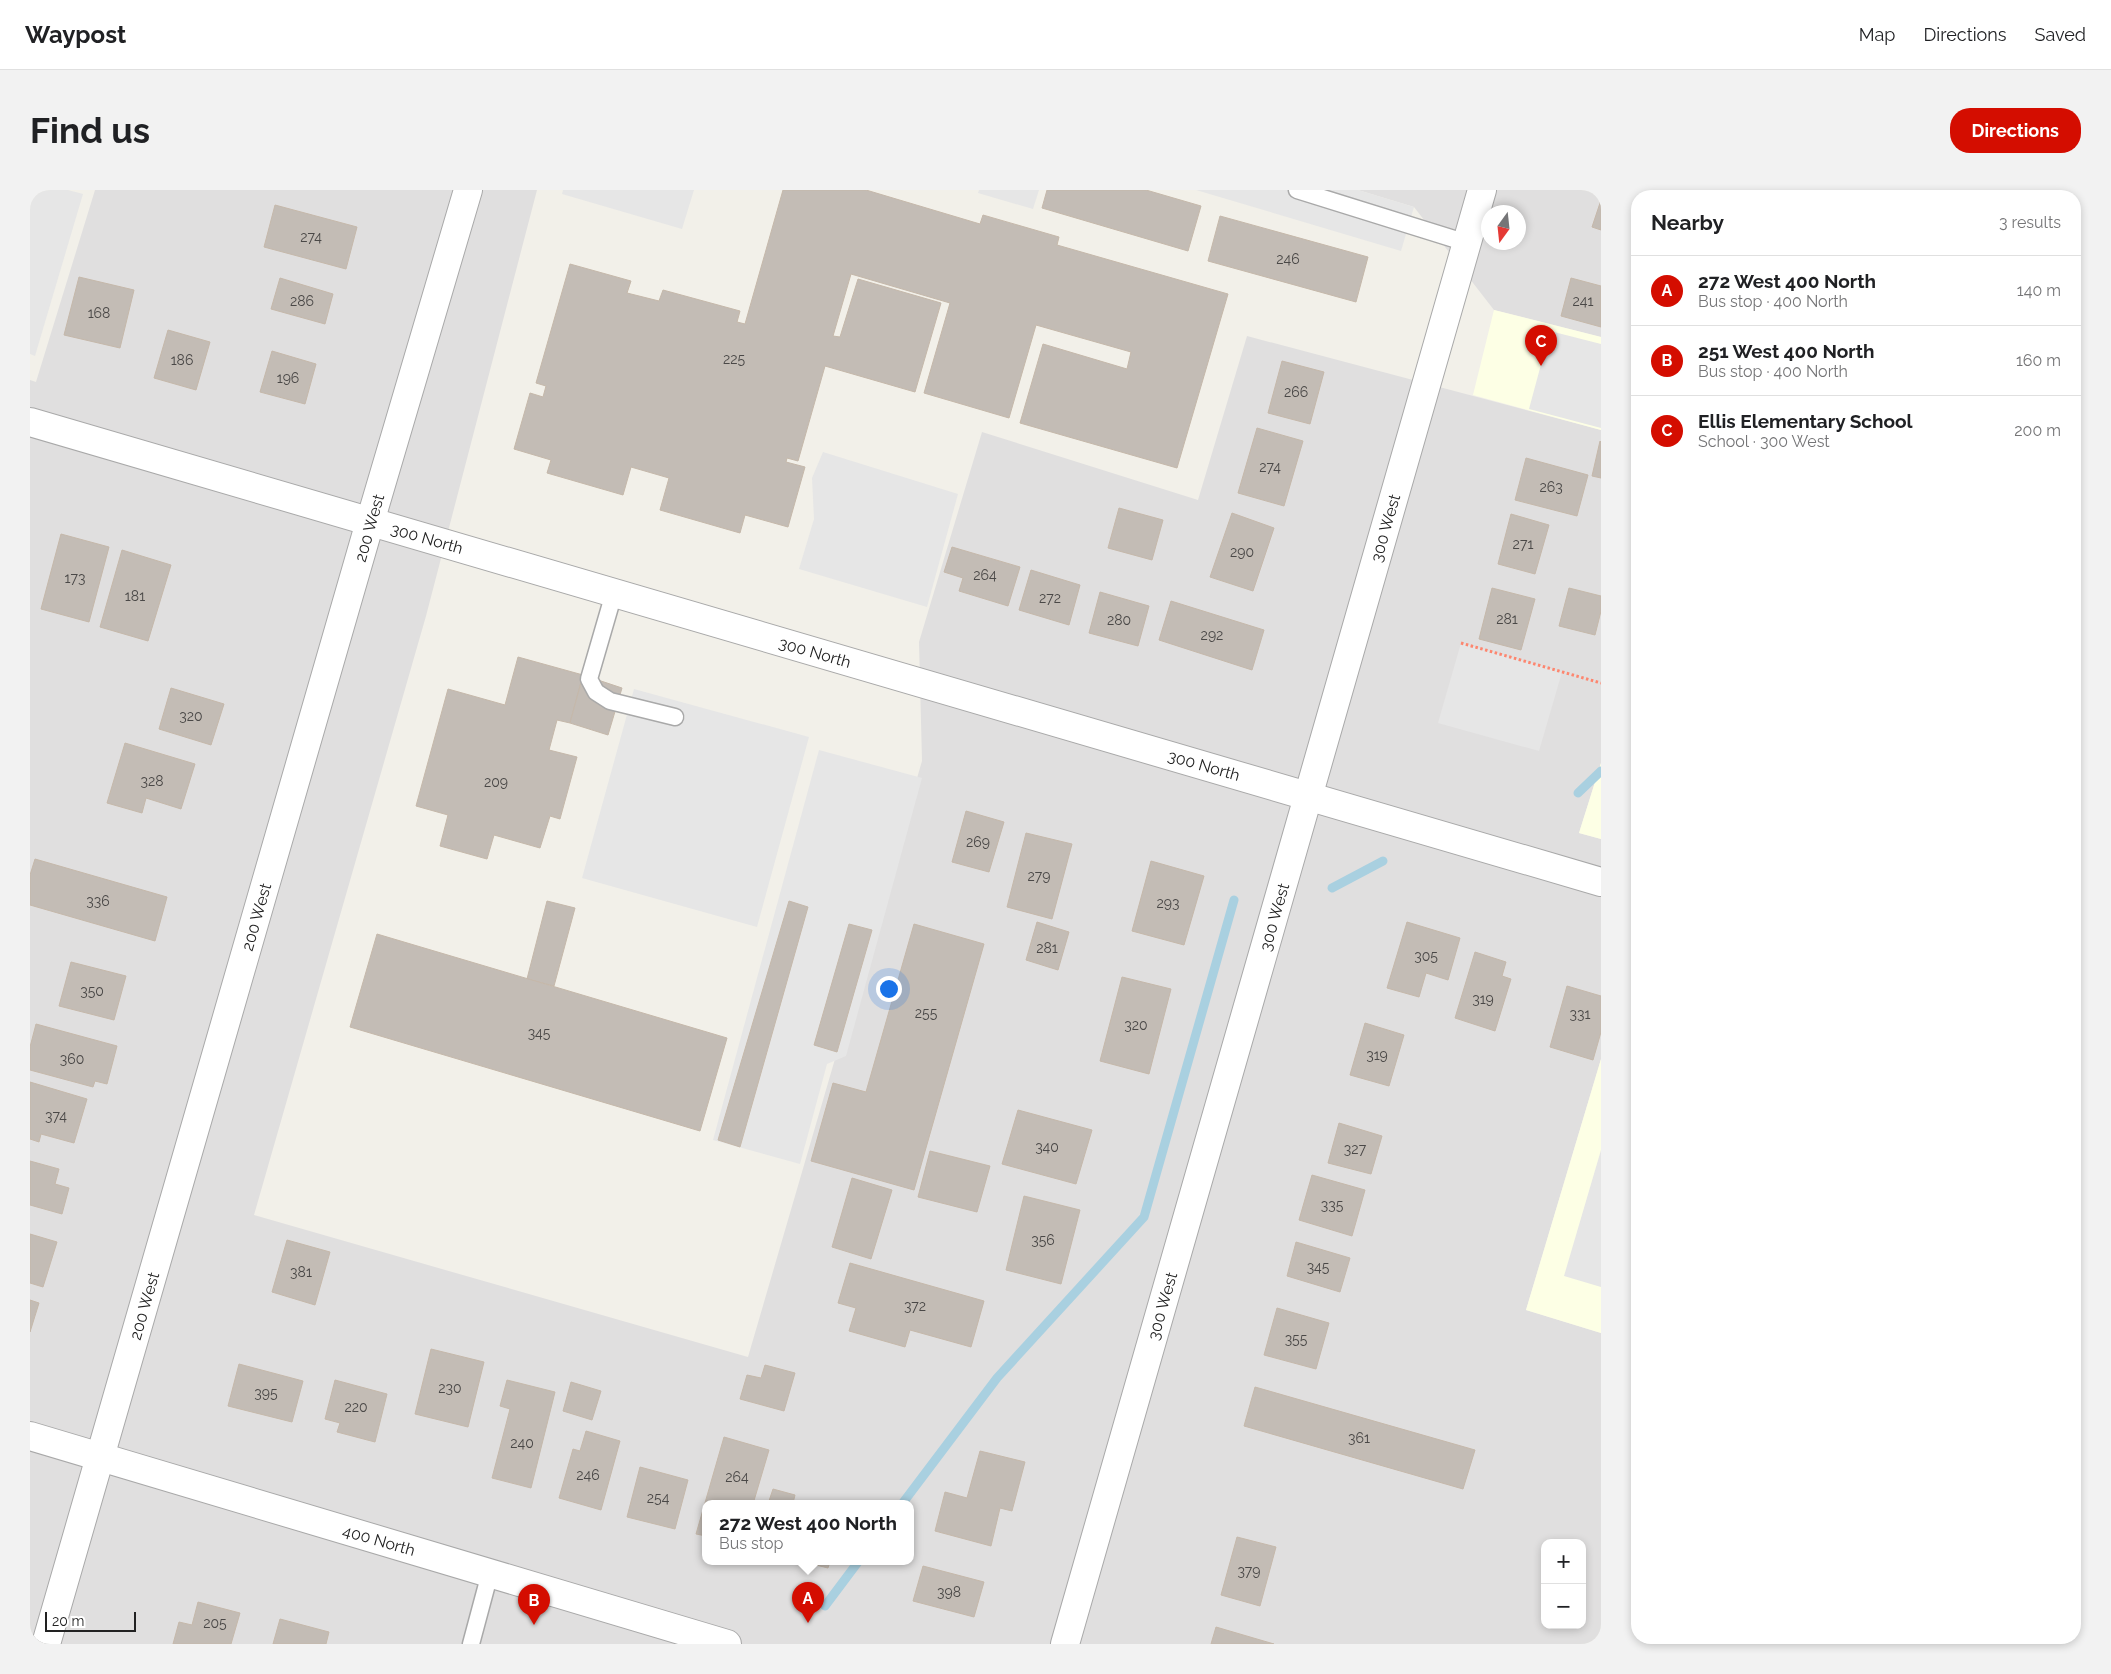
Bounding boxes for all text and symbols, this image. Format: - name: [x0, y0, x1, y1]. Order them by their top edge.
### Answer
- text: Waypost: [25, 20, 126, 49]
- text: Map: [1859, 24, 1895, 45]
- text: Directions: [1923, 24, 2007, 45]
- text: Saved: [2035, 24, 2086, 45]
- button: Directions: [1950, 108, 2081, 153]
- text: Find us: [30, 110, 150, 151]
- north arrow: [1481, 205, 1526, 250]
- text: Nearby: [1651, 210, 1724, 235]
- text: 3 results: [1999, 213, 2061, 232]
- house number: 274: [300, 229, 322, 245]
- house number: 246: [1276, 251, 1300, 267]
- text: 272 West 400 North: [1698, 270, 1876, 292]
- text: A: [1662, 281, 1672, 300]
- text: 140 m: [2017, 281, 2061, 300]
- text: Bus stop · 400 North: [1698, 292, 1848, 311]
- house number: 286: [290, 293, 314, 309]
- house number: 241: [1573, 293, 1593, 309]
- house number: 168: [88, 305, 110, 321]
- pin: C: [1525, 325, 1557, 366]
- text: 251 West 400 North: [1698, 340, 1874, 362]
- house number: 225: [723, 351, 745, 367]
- text: B: [1662, 351, 1672, 370]
- text: 160 m: [2016, 351, 2061, 370]
- house number: 186: [171, 352, 193, 368]
- text: Bus stop · 400 North: [1698, 362, 1848, 381]
- house number: 196: [277, 370, 299, 386]
- house number: 266: [1284, 384, 1308, 400]
- text: Ellis Elementary School: [1698, 410, 1913, 432]
- text: C: [1662, 421, 1672, 440]
- text: 200 m: [2014, 421, 2061, 440]
- text: School · 300 West: [1698, 432, 1830, 451]
- house number: 274: [1259, 459, 1281, 475]
- house number: 263: [1539, 479, 1563, 495]
- street label: 200 West: [351, 491, 388, 564]
- street label: 300 West: [1367, 491, 1404, 564]
- street label: 300 North: [389, 519, 465, 558]
- house number: 271: [1513, 536, 1533, 552]
- house number: 290: [1230, 544, 1254, 560]
- house number: 264: [973, 567, 997, 583]
- house number: 173: [65, 570, 85, 586]
- house number: 181: [125, 588, 145, 604]
- house number: 272: [1039, 590, 1061, 606]
- house number: 281: [1496, 611, 1518, 627]
- house number: 280: [1107, 612, 1131, 628]
- house number: 292: [1201, 627, 1223, 643]
- street label: 300 North: [777, 633, 853, 672]
- house number: 320: [179, 708, 203, 724]
- street label: 300 North: [1166, 746, 1242, 785]
- house number: 328: [140, 773, 164, 789]
- house number: 209: [484, 774, 508, 790]
- house number: 269: [966, 834, 990, 850]
- house number: 279: [1028, 868, 1050, 884]
- street label: 200 West: [238, 880, 275, 953]
- street label: 300 West: [1256, 880, 1293, 953]
- house number: 336: [86, 893, 110, 909]
- house number: 293: [1157, 895, 1179, 911]
- house number: 281: [1036, 940, 1058, 956]
- house number: 305: [1414, 948, 1438, 964]
- your location: [876, 976, 902, 1002]
- house number: 350: [80, 983, 104, 999]
- house number: 319: [1472, 991, 1494, 1007]
- house number: 255: [915, 1005, 938, 1021]
- house number: 331: [1570, 1006, 1590, 1022]
- house number: 320: [1124, 1017, 1148, 1033]
- house number: 345: [528, 1025, 551, 1041]
- house number: 319: [1366, 1047, 1388, 1063]
- house number: 360: [60, 1051, 84, 1067]
- house number: 374: [45, 1108, 67, 1124]
- house number: 340: [1035, 1139, 1059, 1155]
- house number: 327: [1344, 1141, 1367, 1157]
- house number: 335: [1321, 1197, 1344, 1213]
- house number: 356: [1031, 1232, 1055, 1248]
- house number: 345: [1307, 1259, 1330, 1275]
- house number: 381: [290, 1264, 312, 1280]
- street label: 200 West: [126, 1269, 163, 1342]
- street label: 300 West: [1144, 1269, 1181, 1342]
- house number: 372: [904, 1298, 926, 1314]
- house number: 355: [1285, 1331, 1308, 1347]
- house number: 230: [438, 1380, 462, 1396]
- house number: 395: [254, 1385, 278, 1401]
- house number: 220: [344, 1399, 368, 1415]
- house number: 361: [1348, 1430, 1370, 1446]
- house number: 240: [510, 1435, 534, 1451]
- house number: 246: [576, 1467, 600, 1483]
- house number: 264: [725, 1469, 749, 1485]
- house number: 254: [647, 1490, 670, 1506]
- popup: [702, 1500, 914, 1565]
- text: 272 West 400 North: [719, 1512, 897, 1534]
- street label: 400 North: [340, 1521, 417, 1560]
- text: Bus stop: [719, 1534, 783, 1553]
- map controls: [1541, 1539, 1586, 1629]
- button: +: [1541, 1539, 1586, 1584]
- house number: 379: [1237, 1563, 1261, 1579]
- pin: A: [792, 1582, 824, 1623]
- pin: B: [518, 1584, 550, 1625]
- house number: 398: [937, 1584, 961, 1600]
- button: −: [1541, 1584, 1586, 1629]
- scale bar: [45, 1609, 136, 1632]
- text: 20 m: [52, 1613, 84, 1629]
- house number: 205: [203, 1615, 227, 1631]

